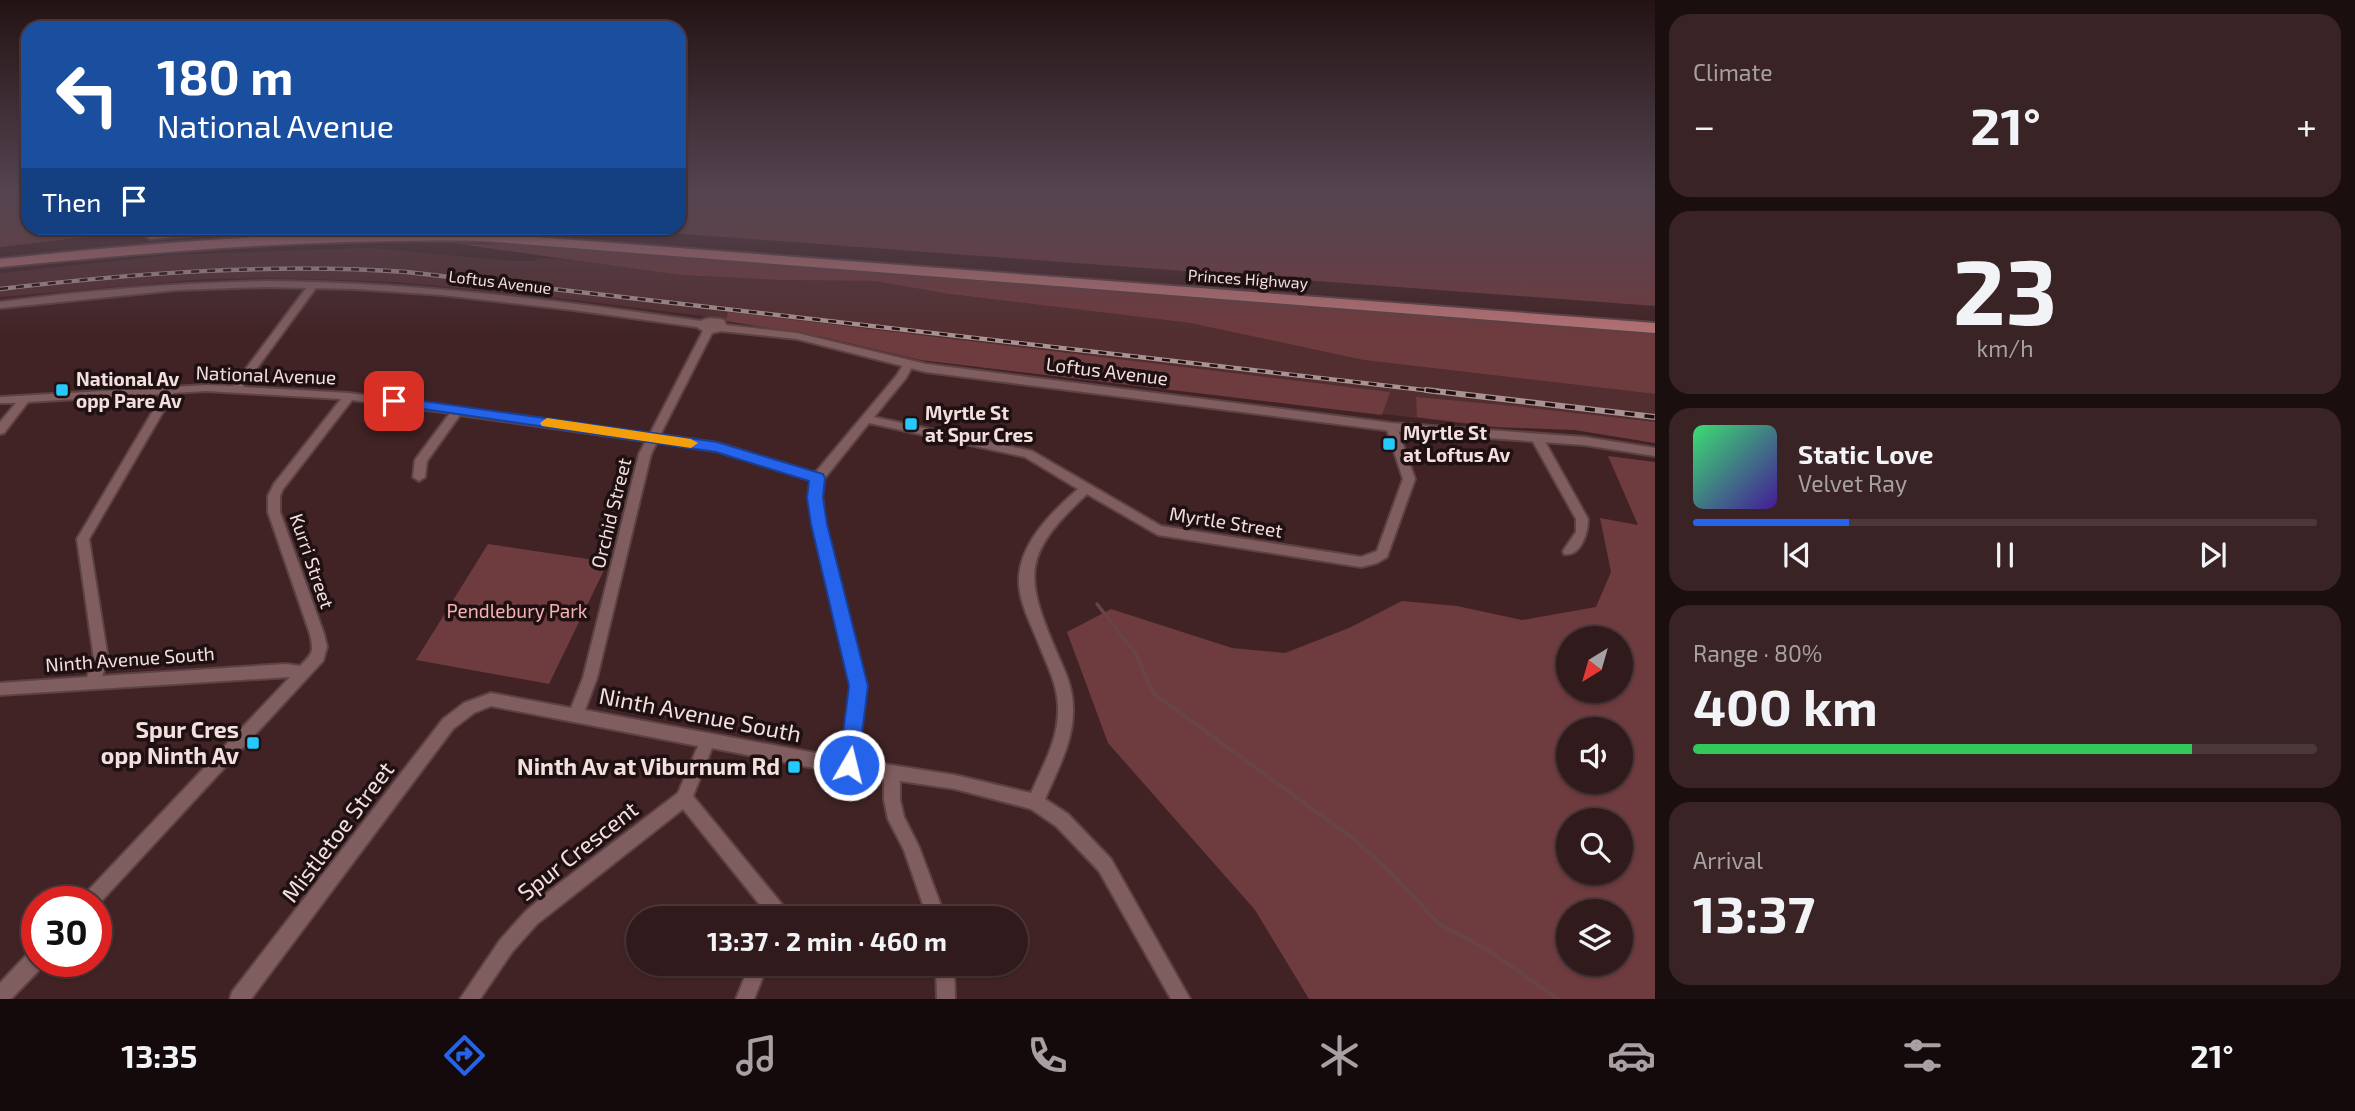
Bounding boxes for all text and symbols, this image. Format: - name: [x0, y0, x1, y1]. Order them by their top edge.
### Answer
- text: 180 m: [157, 46, 293, 105]
- icon: left: [42, 49, 133, 140]
- text: Climate: [1693, 58, 1773, 86]
- text: 21°: [1970, 93, 2041, 155]
- text: −: [1693, 102, 1715, 148]
- text: +: [2296, 102, 2317, 148]
- text: National Avenue: [157, 106, 394, 144]
- icon: arrive: [115, 182, 153, 220]
- text: Then: [42, 186, 101, 217]
- text: 23: [1953, 234, 2057, 343]
- street label: Princes Highway: [1187, 265, 1309, 292]
- street label: Loftus Avenue: [448, 266, 553, 297]
- text: km/h: [1976, 334, 2034, 362]
- street label: Loftus Avenue: [1045, 352, 1169, 389]
- street label: National Avenue: [195, 361, 337, 388]
- place label: National Av opp Pare Av: [76, 367, 182, 412]
- pin: [364, 371, 424, 431]
- marker: National Av opp Pare Av: [54, 382, 70, 398]
- icon: arrive: [375, 382, 413, 420]
- place label: Myrtle St at Spur Cres: [925, 401, 1033, 446]
- marker: Myrtle St at Spur Cres: [903, 416, 919, 432]
- place label: Myrtle St at Loftus Av: [1403, 421, 1511, 466]
- marker: Myrtle St at Loftus Av: [1381, 436, 1397, 452]
- text: Static Love: [1798, 438, 1934, 469]
- street label: Orchid Street: [586, 455, 635, 571]
- text: Velvet Ray: [1798, 469, 1907, 497]
- street label: Myrtle Street: [1168, 501, 1284, 542]
- street label: Kurri Street: [285, 510, 339, 611]
- icon: previous: [1778, 536, 1816, 574]
- icon: pause: [1986, 536, 2024, 574]
- icon: next: [2194, 536, 2232, 574]
- park label: Pendlebury Park: [446, 599, 588, 622]
- north arrow: [1556, 626, 1633, 704]
- map controls: [1556, 626, 1633, 976]
- text: Range · 80%: [1693, 639, 1822, 667]
- street label: Ninth Avenue South: [45, 641, 215, 676]
- text: 400 km: [1693, 674, 1878, 736]
- street label: Ninth Avenue South: [597, 681, 804, 747]
- place label: Spur Cres opp Ninth Av: [101, 715, 239, 769]
- button: sound: [1556, 717, 1633, 794]
- position arrow: [812, 728, 886, 802]
- marker: Spur Cres opp Ninth Av: [245, 735, 261, 751]
- place label: Ninth Av at Viburnum Rd: [517, 752, 780, 780]
- street label: Mistletoe Street: [275, 755, 399, 907]
- marker: Ninth Av at Viburnum Rd: [786, 759, 802, 775]
- street label: Spur Crescent: [512, 794, 643, 906]
- button: search: [1556, 808, 1633, 885]
- text: Arrival: [1693, 846, 1763, 874]
- text: 13:37: [1693, 881, 1815, 943]
- speed limit sign: 30: [21, 886, 112, 977]
- button: layers: [1556, 899, 1633, 976]
- text: 13:37 · 2 min · 460 m: [707, 925, 947, 956]
- icon: directions: [440, 1031, 489, 1080]
- icon: music: [732, 1031, 781, 1080]
- icon: phone: [1023, 1031, 1072, 1080]
- icon: climate: [1315, 1031, 1364, 1080]
- icon: car: [1607, 1031, 1656, 1080]
- icon: filters: [1898, 1031, 1947, 1080]
- text: 13:35: [121, 1036, 197, 1074]
- text: 21°: [2190, 1036, 2234, 1074]

